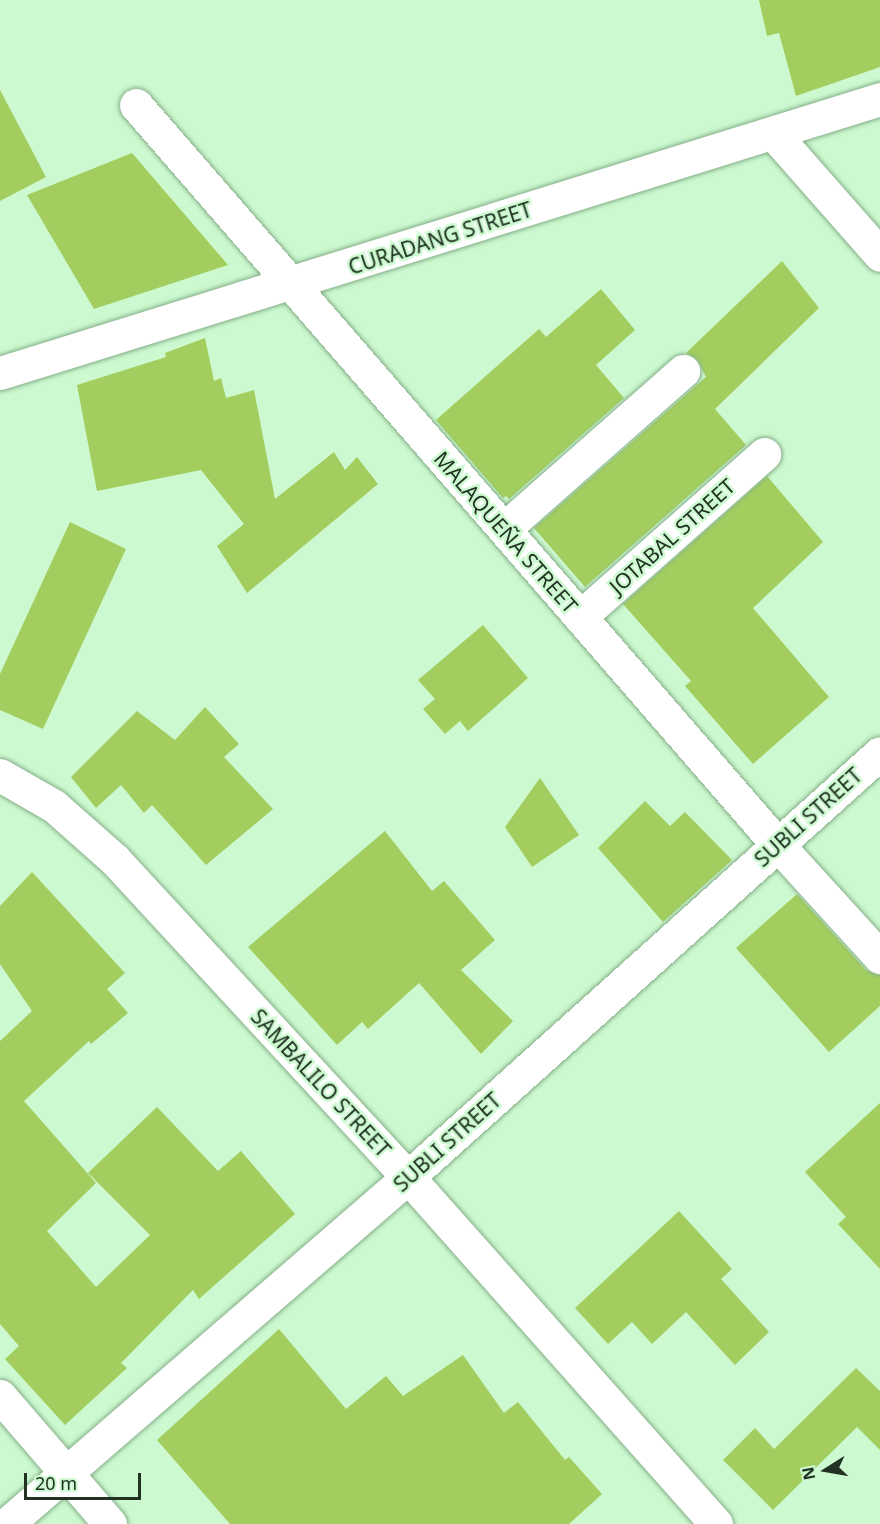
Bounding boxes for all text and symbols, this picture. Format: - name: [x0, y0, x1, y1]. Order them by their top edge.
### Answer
- street label: CURADANG STREET: [345, 196, 535, 280]
- street label: MALAQUEÑA STREET: [429, 446, 583, 618]
- street label: JOTABAL STREET: [604, 473, 740, 599]
- street label: SUBLI STREET: [749, 762, 867, 872]
- street label: SAMBALILO STREET: [246, 1004, 396, 1162]
- street label: SUBLI STREET: [388, 1087, 506, 1197]
- north arrow: [796, 1440, 856, 1500]
- scale bar: [27, 1461, 144, 1499]
- text: N: [796, 1465, 820, 1482]
- text: 20 m: [35, 1471, 77, 1495]

